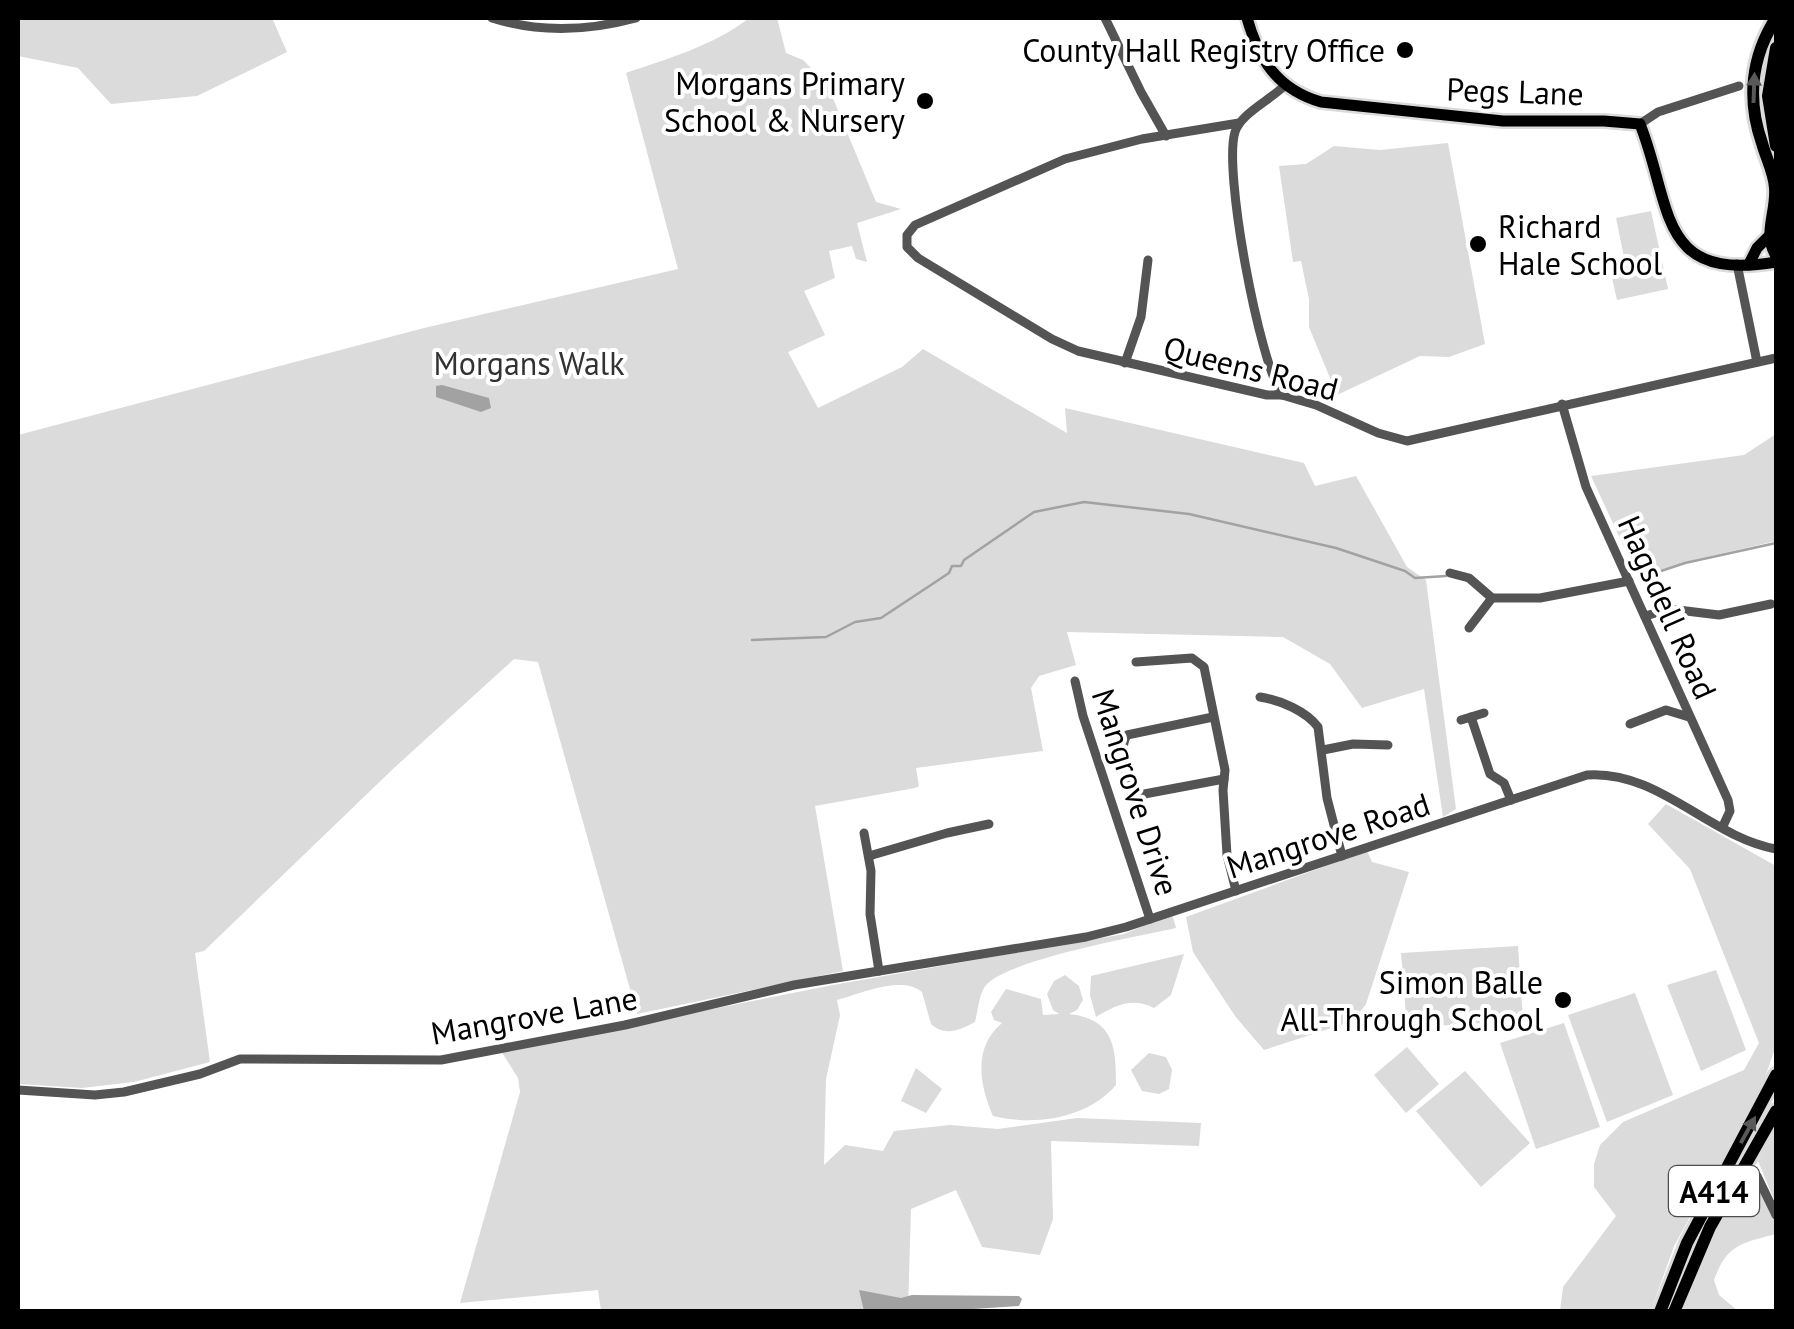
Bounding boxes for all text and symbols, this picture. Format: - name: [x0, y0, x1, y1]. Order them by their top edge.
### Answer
- place label: County Hall Registry Office: [1022, 29, 1385, 71]
- marker: County Hall Registry Office: [1394, 39, 1416, 61]
- place label: Morgans Primary School & Nursery: [664, 62, 905, 141]
- street label: Pegs Lane: [1446, 68, 1584, 114]
- one-way arrow: [1746, 72, 1762, 104]
- marker: Morgans Primary School & Nursery: [914, 90, 936, 112]
- place label: Richard Hale School: [1498, 205, 1663, 284]
- marker: Richard Hale School: [1467, 233, 1489, 255]
- street label: Queens Road: [1159, 326, 1343, 410]
- park label: Morgans Walk: [433, 342, 625, 384]
- street label: Hagsdell Road: [1609, 509, 1727, 705]
- street label: Mangrove Drive: [1083, 683, 1189, 901]
- street label: Mangrove Road: [1221, 782, 1435, 888]
- place label: Simon Balle All-Through School: [1280, 961, 1544, 1040]
- street label: Mangrove Lane: [427, 976, 641, 1054]
- marker: Simon Balle All-Through School: [1552, 989, 1574, 1011]
- one-way arrow: [1740, 1115, 1757, 1144]
- road number: A414: [1669, 1166, 1759, 1216]

